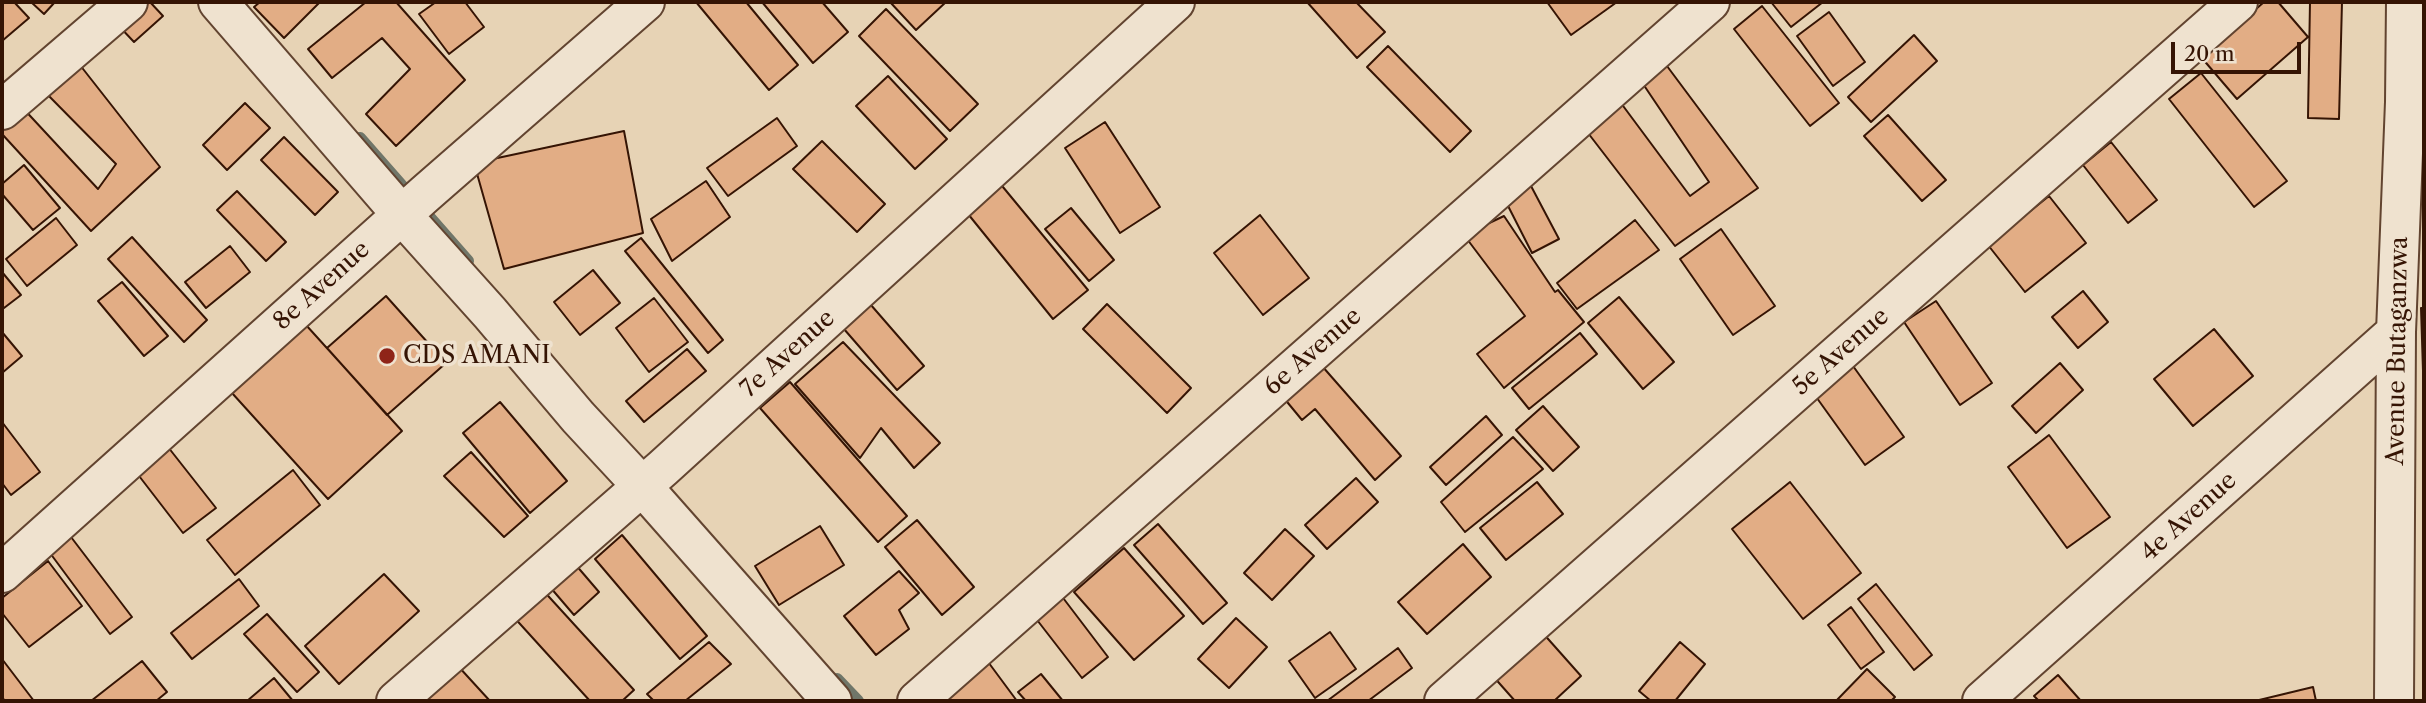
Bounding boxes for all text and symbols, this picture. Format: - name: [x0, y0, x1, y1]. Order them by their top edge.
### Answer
- scale bar: [2174, 28, 2304, 72]
- text: 20 m: [2184, 41, 2235, 66]
- street label: 8e Avenue: [268, 235, 376, 337]
- street label: Avenue Butaganzwa: [2382, 236, 2414, 466]
- street label: 6e Avenue: [1259, 302, 1367, 402]
- street label: 5e Avenue: [1787, 302, 1895, 402]
- street label: 7e Avenue: [735, 304, 841, 404]
- place label: CDS AMANI: [403, 342, 550, 370]
- marker: CDS AMANI: [377, 346, 397, 366]
- street label: 4e Avenue: [2135, 466, 2243, 568]

